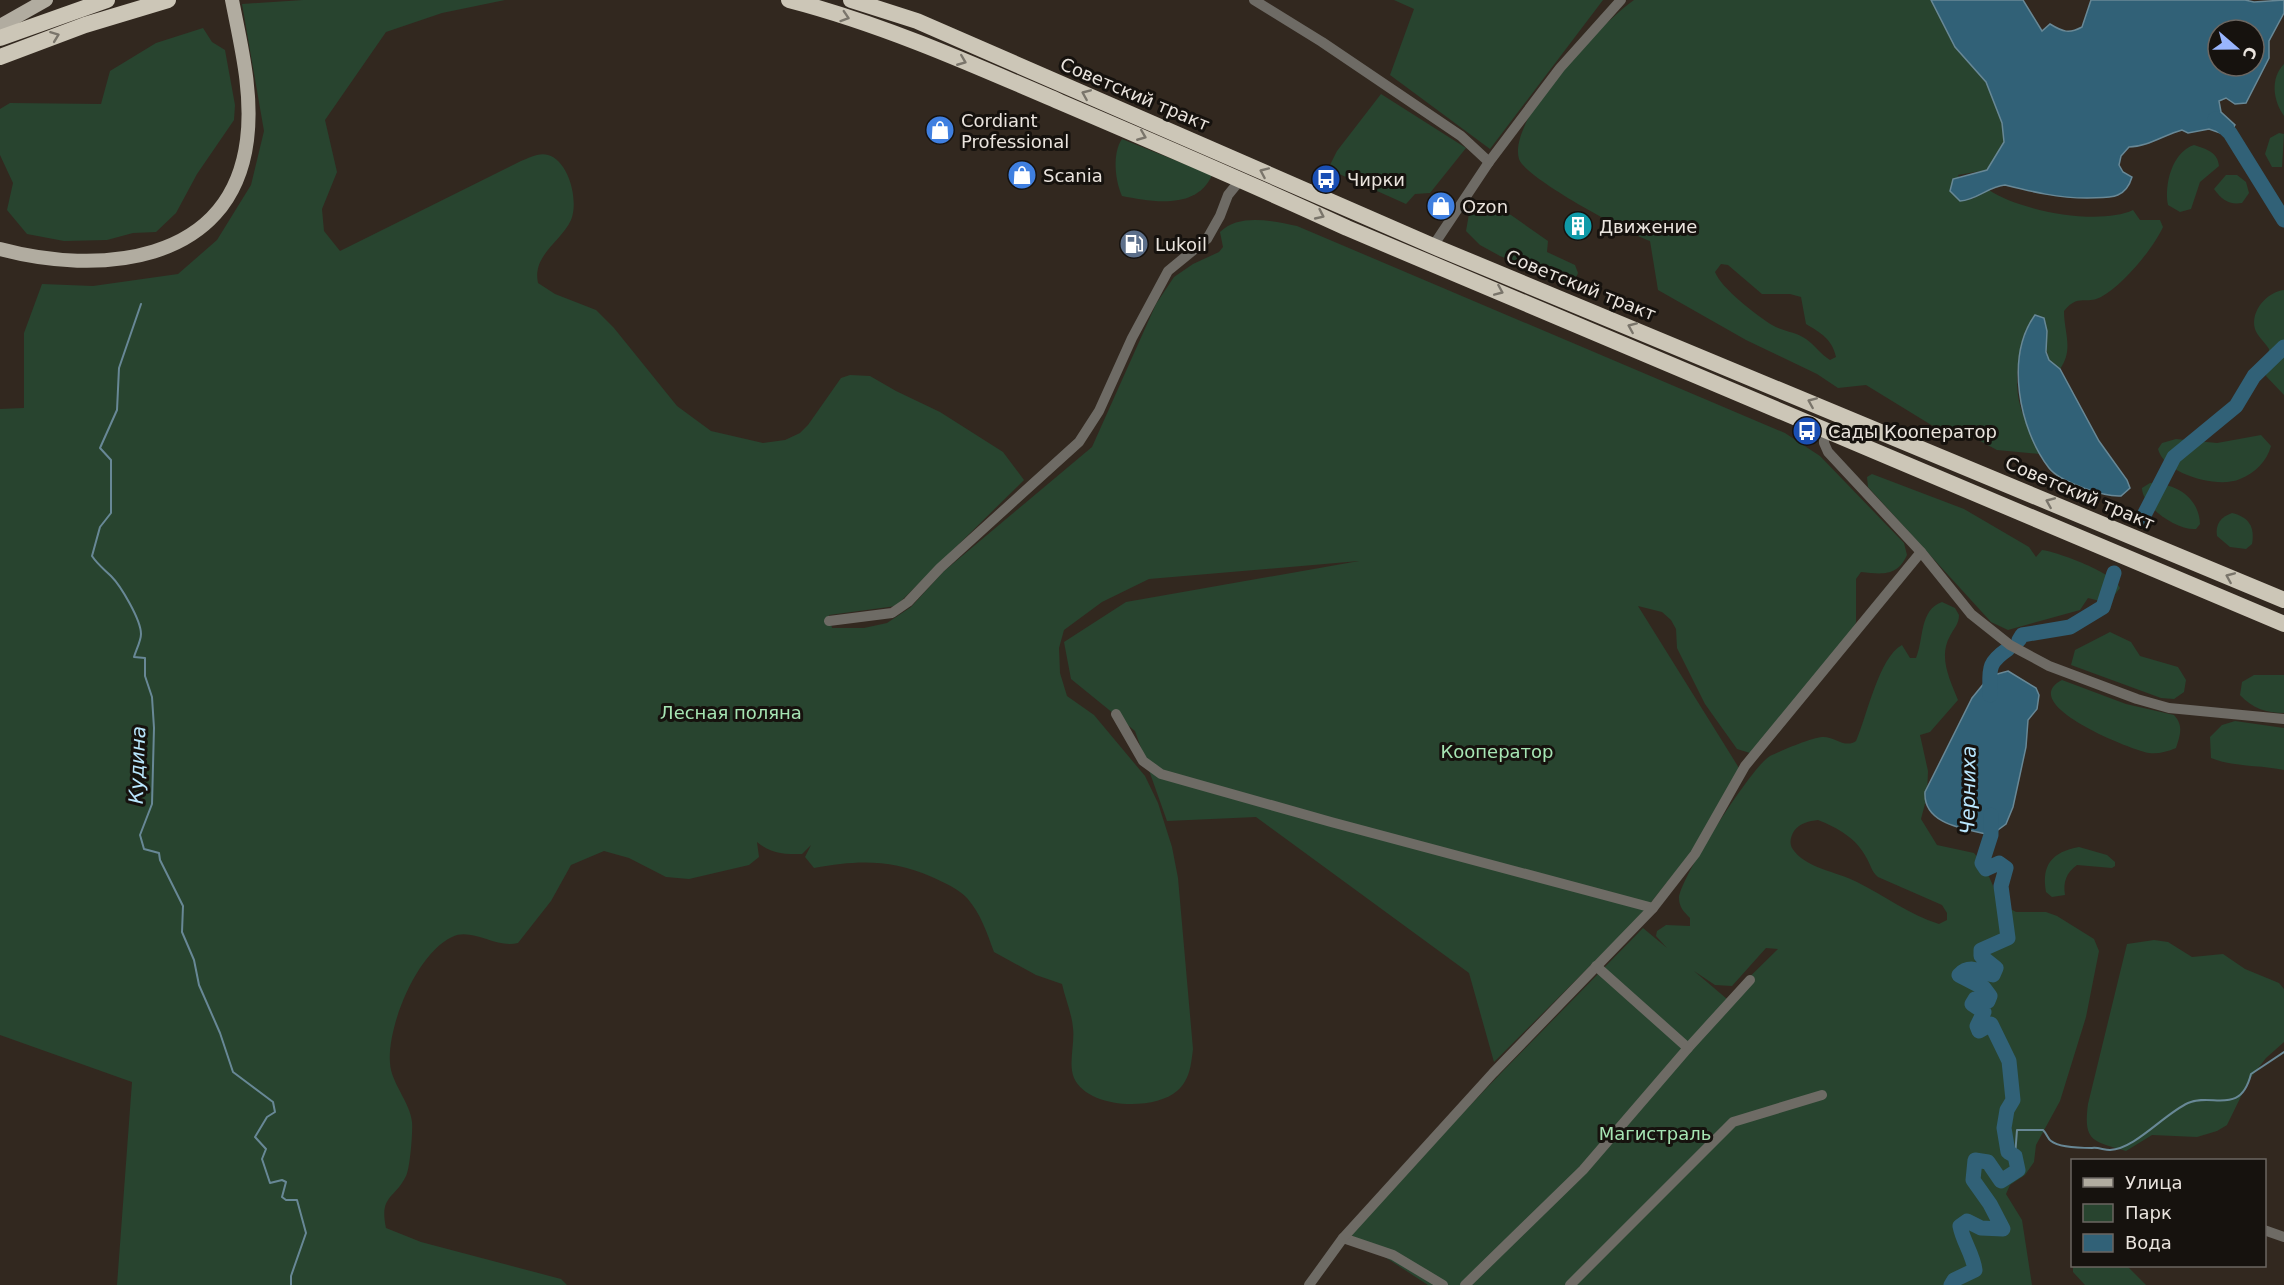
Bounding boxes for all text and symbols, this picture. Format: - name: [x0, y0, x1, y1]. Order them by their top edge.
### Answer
- one-way arrow: [839, 9, 850, 22]
- north arrow: [2206, 18, 2266, 78]
- one-way arrow: [48, 31, 59, 43]
- text: С: [2239, 44, 2261, 62]
- street label: Советский тракт: [1057, 53, 1213, 135]
- one-way arrow: [955, 54, 966, 66]
- one-way arrow: [1081, 89, 1092, 101]
- place label: Cordiant Professional: [961, 110, 1069, 152]
- shop icon: Cordiant Professional: [924, 114, 956, 146]
- one-way arrow: [1135, 129, 1146, 141]
- shop icon: Scania: [1006, 159, 1038, 191]
- bus stop icon: Чирки: [1310, 163, 1342, 195]
- place label: Scania: [1043, 165, 1103, 186]
- one-way arrow: [1260, 167, 1271, 179]
- place label: Чирки: [1347, 169, 1405, 190]
- shop icon: Ozon: [1425, 190, 1457, 222]
- place label: Ozon: [1462, 196, 1508, 217]
- one-way arrow: [1314, 208, 1325, 220]
- building icon: Движение: [1562, 210, 1594, 242]
- place label: Движение: [1599, 216, 1697, 237]
- fuel station icon: Lukoil: [1118, 228, 1150, 260]
- place label: Lukoil: [1155, 234, 1207, 255]
- street label: Советский тракт: [1503, 245, 1659, 325]
- one-way arrow: [1493, 284, 1504, 296]
- one-way arrow: [1628, 322, 1639, 334]
- one-way arrow: [1807, 398, 1818, 410]
- bus stop icon: Сады Кооператор: [1791, 415, 1823, 447]
- place label: Сады Кооператор: [1828, 421, 1997, 442]
- street label: Советский тракт: [2002, 452, 2158, 534]
- one-way arrow: [2045, 497, 2056, 509]
- one-way arrow: [2225, 572, 2236, 584]
- park label: Лесная поляна: [660, 702, 802, 723]
- water label: Кудина: [124, 726, 150, 804]
- park label: Кооператор: [1440, 741, 1554, 762]
- water label: Черниха: [1955, 745, 1981, 835]
- park label: Магистраль: [1599, 1123, 1711, 1144]
- legend: [2071, 1159, 2266, 1267]
- text: Улица: [2125, 1172, 2182, 1193]
- text: Парк: [2125, 1202, 2172, 1223]
- text: Вода: [2125, 1232, 2172, 1253]

